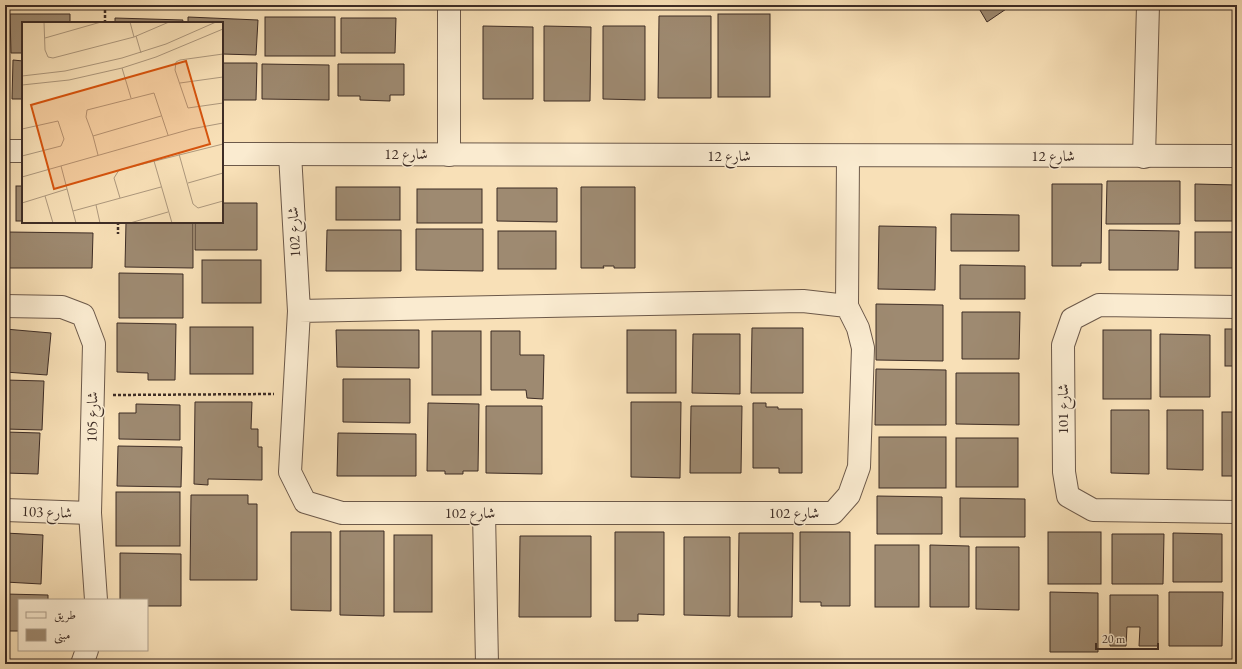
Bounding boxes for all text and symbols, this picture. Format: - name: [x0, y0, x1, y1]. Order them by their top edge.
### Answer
- inset map: [22, 22, 223, 223]
- street label: شارع 12: [384, 144, 428, 167]
- street label: شارع 12: [707, 146, 751, 169]
- street label: شارع 12: [1031, 146, 1075, 169]
- street label: شارع 102: [283, 206, 308, 258]
- street label: شارع 101: [1053, 384, 1076, 434]
- street label: شارع 105: [82, 392, 105, 443]
- street label: شارع 103: [21, 501, 73, 526]
- street label: شارع 102: [445, 503, 495, 526]
- street label: شارع 102: [769, 503, 819, 526]
- legend: [18, 599, 148, 651]
- text: طريق: [54, 607, 76, 623]
- scale bar: [1096, 625, 1158, 651]
- text: مبنى: [54, 627, 70, 644]
- text: 20 m: [1102, 631, 1126, 647]

